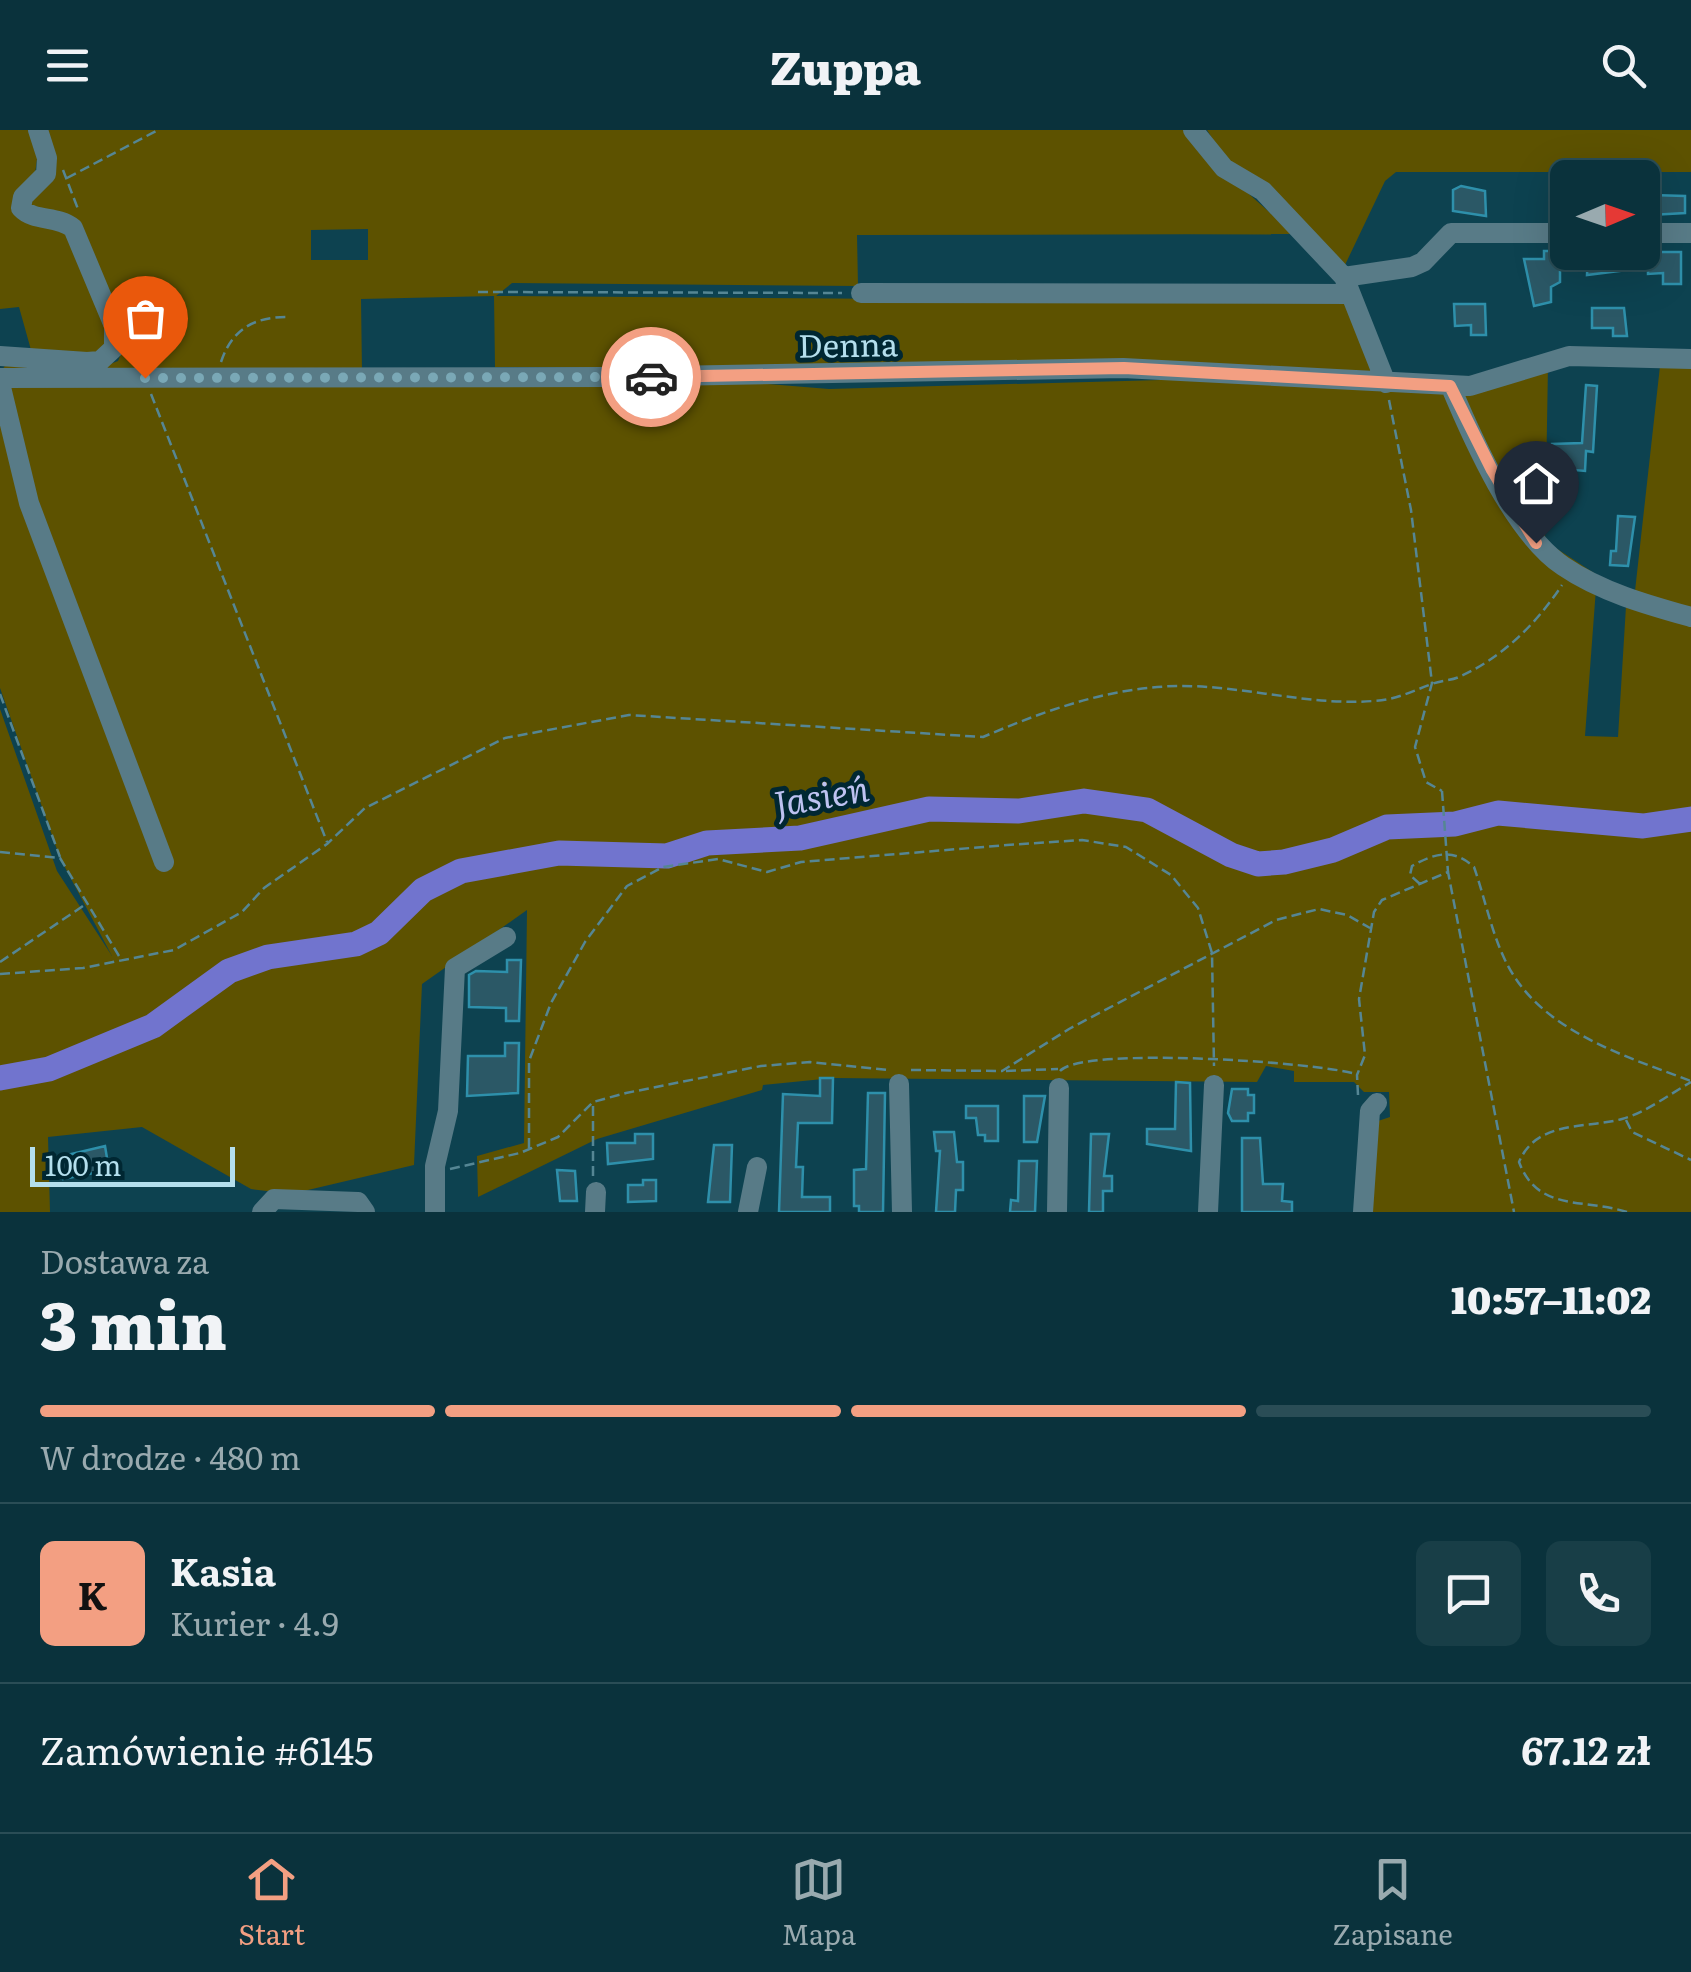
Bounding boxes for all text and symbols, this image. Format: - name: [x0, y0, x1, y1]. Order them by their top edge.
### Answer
- text: Zuppa: [770, 32, 921, 99]
- icon: menu: [40, 38, 95, 93]
- icon: search: [1596, 38, 1651, 93]
- north arrow: [1550, 160, 1660, 270]
- map controls: [1550, 160, 1660, 270]
- pin: [103, 276, 188, 379]
- icon: bag: [118, 291, 173, 346]
- street label: Denna: [798, 318, 899, 368]
- courier: [601, 327, 701, 427]
- icon: car: [624, 350, 679, 405]
- pin: [1494, 441, 1579, 544]
- icon: home: [1509, 456, 1564, 511]
- water label: Jasień: [770, 760, 873, 828]
- scale bar: [30, 1142, 235, 1186]
- text: 100 m: [45, 1143, 122, 1185]
- text: Dostawa za: [40, 1236, 209, 1284]
- text: 10:57–11:02: [1451, 1269, 1651, 1326]
- text: 3 min: [40, 1273, 227, 1370]
- text: W drodze · 480 m: [40, 1432, 301, 1480]
- text: Kasia: [170, 1541, 276, 1598]
- button: chat: [1416, 1541, 1521, 1646]
- button: phone: [1546, 1541, 1651, 1646]
- text: K: [78, 1565, 107, 1622]
- text: Kurier · 4.9: [170, 1598, 339, 1646]
- text: Zamówienie #6145: [40, 1720, 374, 1777]
- text: 67.12 zł: [1521, 1720, 1651, 1777]
- tab: Start: [238, 1852, 305, 1954]
- tab: Mapa: [781, 1852, 856, 1954]
- tab: Zapisane: [1333, 1852, 1453, 1954]

